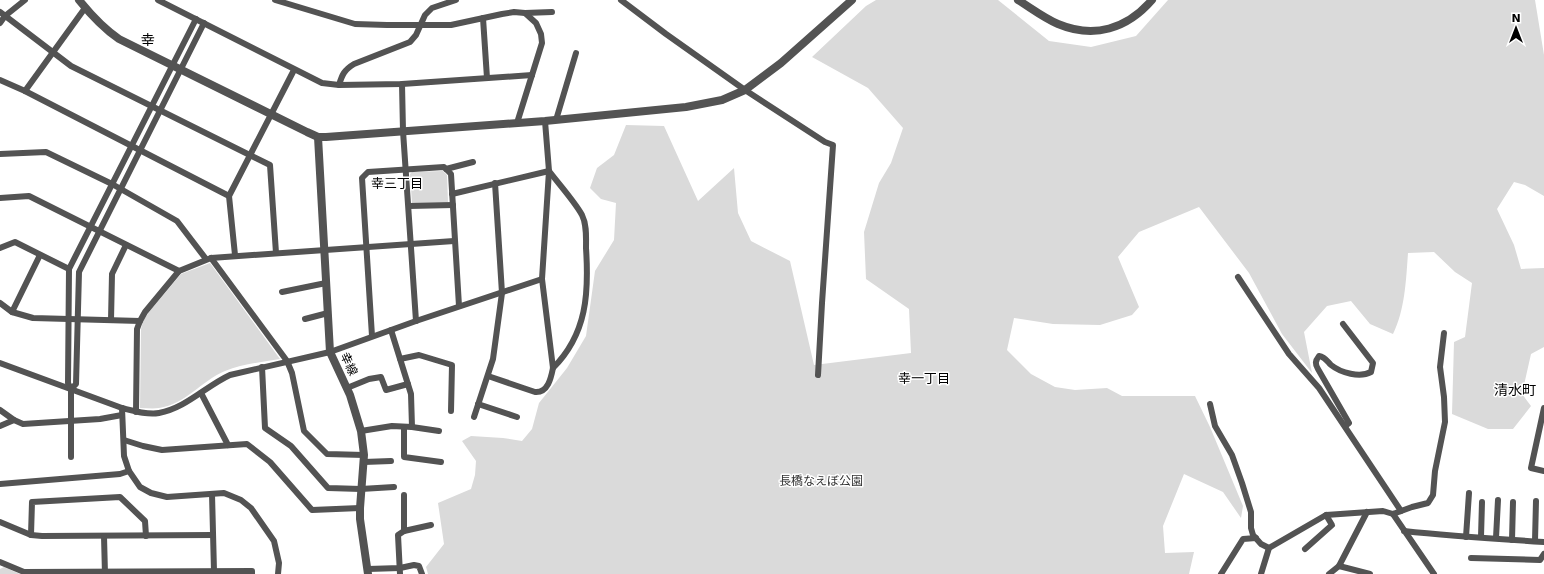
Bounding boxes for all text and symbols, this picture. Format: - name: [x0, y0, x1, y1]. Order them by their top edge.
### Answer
- north arrow: [1496, 8, 1536, 48]
- text: N: [1511, 12, 1521, 25]
- district label: 幸: [141, 32, 155, 48]
- district label: 幸三丁目: [371, 176, 423, 191]
- street label: 幸線: [338, 350, 360, 378]
- district label: 幸一丁目: [898, 371, 950, 386]
- district label: 清水町: [1494, 382, 1536, 398]
- park label: 長橋なえぼ公園: [779, 474, 863, 488]

